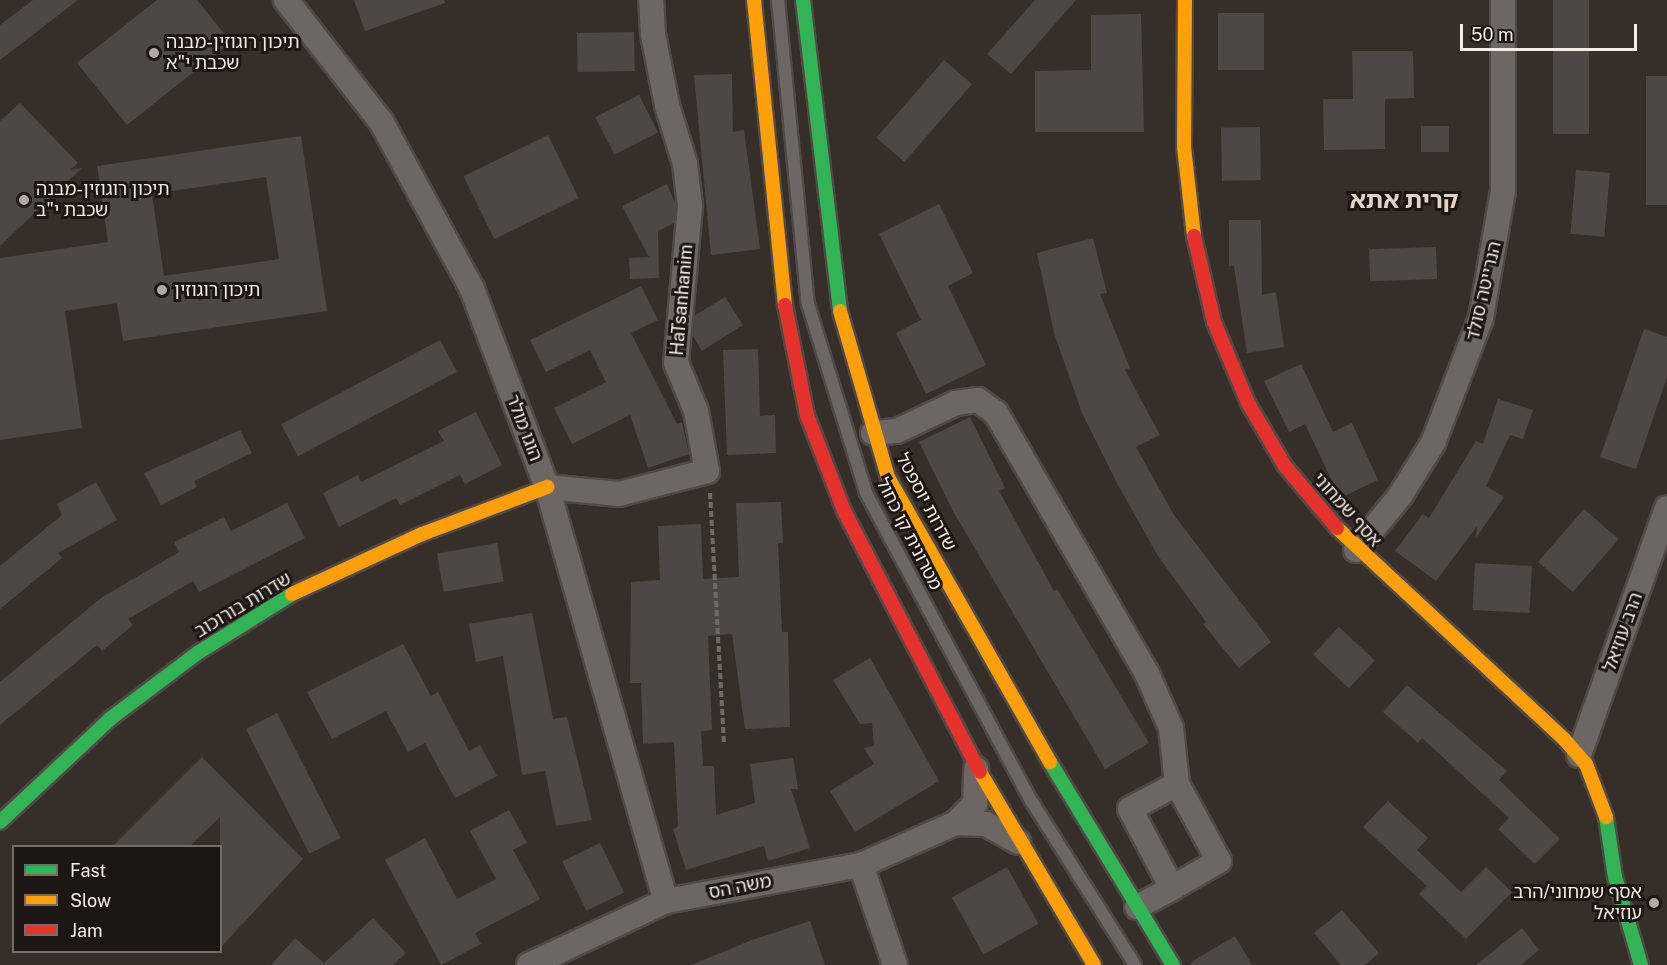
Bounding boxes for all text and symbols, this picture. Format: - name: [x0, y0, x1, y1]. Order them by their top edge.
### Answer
- scale bar: [1463, 12, 1640, 50]
- text: 50 m: [1471, 24, 1514, 45]
- place label: תיכון רוגוזין-מבנה שכבת י"א: [166, 32, 299, 74]
- marker: תיכון רוגוזין-מבנה שכבת י"א: [147, 46, 161, 60]
- place label: תיכון רוגוזין-מבנה שכבת י"ב: [36, 179, 169, 222]
- district label: קרית אתא: [1350, 186, 1458, 214]
- marker: תיכון רוגוזין-מבנה שכבת י"ב: [17, 193, 31, 207]
- street label: הנרייטה סולד: [1462, 239, 1506, 343]
- street label: HaTsanhanim: [666, 244, 698, 356]
- place label: תיכון רוגוזין: [174, 279, 260, 301]
- marker: תיכון רוגוזין: [155, 283, 169, 297]
- street label: הוגו מולר: [501, 392, 547, 464]
- street label: שדרות יוספטל: [891, 450, 961, 554]
- street label: אסף שמחוני: [1308, 469, 1386, 551]
- street label: מטרונית קו כחול: [871, 474, 947, 594]
- street label: שדרות בורוכוב: [191, 568, 295, 642]
- street label: הרב עוזיאל: [1599, 589, 1647, 675]
- legend: [12, 845, 222, 953]
- text: Fast: [70, 860, 106, 881]
- street label: משה הס: [707, 870, 773, 904]
- place label: אסף שמחוני/הרב עוזיאל: [1513, 882, 1642, 924]
- text: Slow: [70, 890, 111, 911]
- marker: אסף שמחוני/הרב עוזיאל: [1647, 896, 1661, 910]
- text: Jam: [70, 920, 103, 941]

